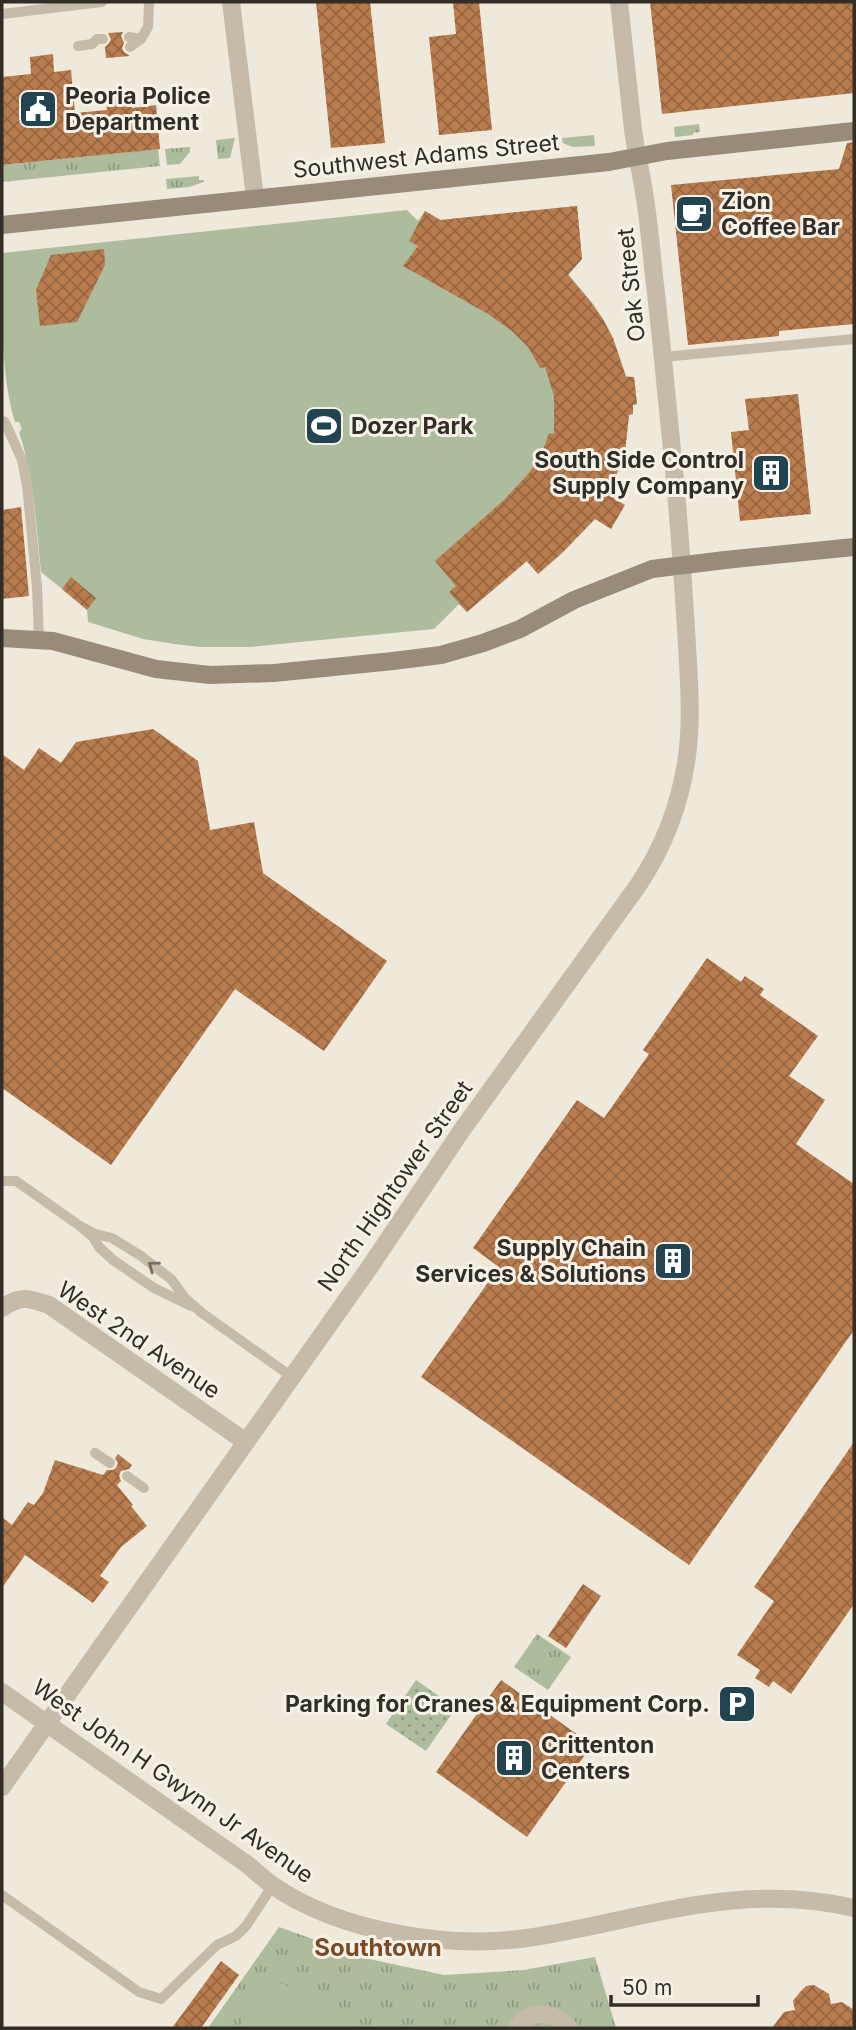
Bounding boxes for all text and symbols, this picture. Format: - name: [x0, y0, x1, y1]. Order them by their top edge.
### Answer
- place label: Peoria Police Department: [65, 82, 211, 136]
- public building icon: Peoria Police Department: [17, 88, 59, 130]
- street label: Southwest Adams Street: [291, 128, 561, 184]
- place label: Zion Coffee Bar: [721, 187, 840, 241]
- cafe icon: Zion Coffee Bar: [673, 193, 715, 235]
- street label: Oak Street: [611, 226, 651, 343]
- sports icon: Dozer Park: [303, 405, 345, 447]
- place label: Dozer Park: [351, 412, 474, 440]
- place label: South Side Control Supply Company: [534, 446, 744, 500]
- building icon: South Side Control Supply Company: [750, 452, 792, 494]
- street label: North Hightower Street: [312, 1075, 479, 1297]
- place label: Supply Chain Services & Solutions: [415, 1234, 646, 1288]
- building icon: Supply Chain Services & Solutions: [652, 1240, 694, 1282]
- one-way arrow: [148, 1261, 161, 1274]
- street label: West 2nd Avenue: [52, 1275, 226, 1405]
- street label: West John H Gwynn Jr Avenue: [27, 1673, 319, 1889]
- parking icon: Parking for Cranes & Equipment Corp.: [716, 1683, 758, 1725]
- place label: Parking for Cranes & Equipment Corp.: [285, 1690, 710, 1718]
- place label: Crittenton Centers: [541, 1731, 654, 1785]
- building icon: Crittenton Centers: [493, 1737, 535, 1779]
- district label: Southtown: [314, 1933, 442, 1962]
- scale bar: [611, 1964, 758, 2008]
- text: 50 m: [622, 1975, 672, 2000]

